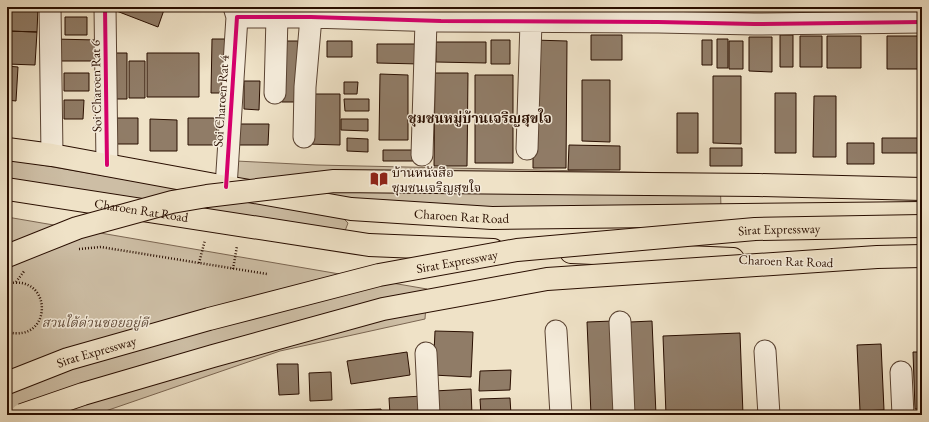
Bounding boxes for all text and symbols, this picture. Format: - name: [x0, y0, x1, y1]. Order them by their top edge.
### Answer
- street label: Soi Charoen Rat 6: [87, 40, 105, 132]
- street label: Soi Charoen Rat 4: [209, 54, 233, 148]
- district label: ชุมชนหมู่บ้านเจริญสุขใจ: [408, 108, 552, 127]
- place label: บ้านหนังสือ ชุมชนเจริญสุขใจ: [392, 164, 481, 196]
- library icon: บ้านหนังสือ ชุมชนเจริญสุขใจ: [369, 169, 389, 189]
- street label: Charoen Rat Road: [93, 194, 190, 226]
- street label: Charoen Rat Road: [414, 205, 509, 227]
- street label: Sirat Expressway: [737, 219, 821, 239]
- street label: Sirat Expressway: [415, 245, 499, 277]
- street label: Charoen Rat Road: [738, 251, 834, 271]
- park label: สวนใต้ด่วนซอยอยู่ดี: [42, 313, 150, 331]
- street label: Sirat Expressway: [54, 331, 139, 371]

